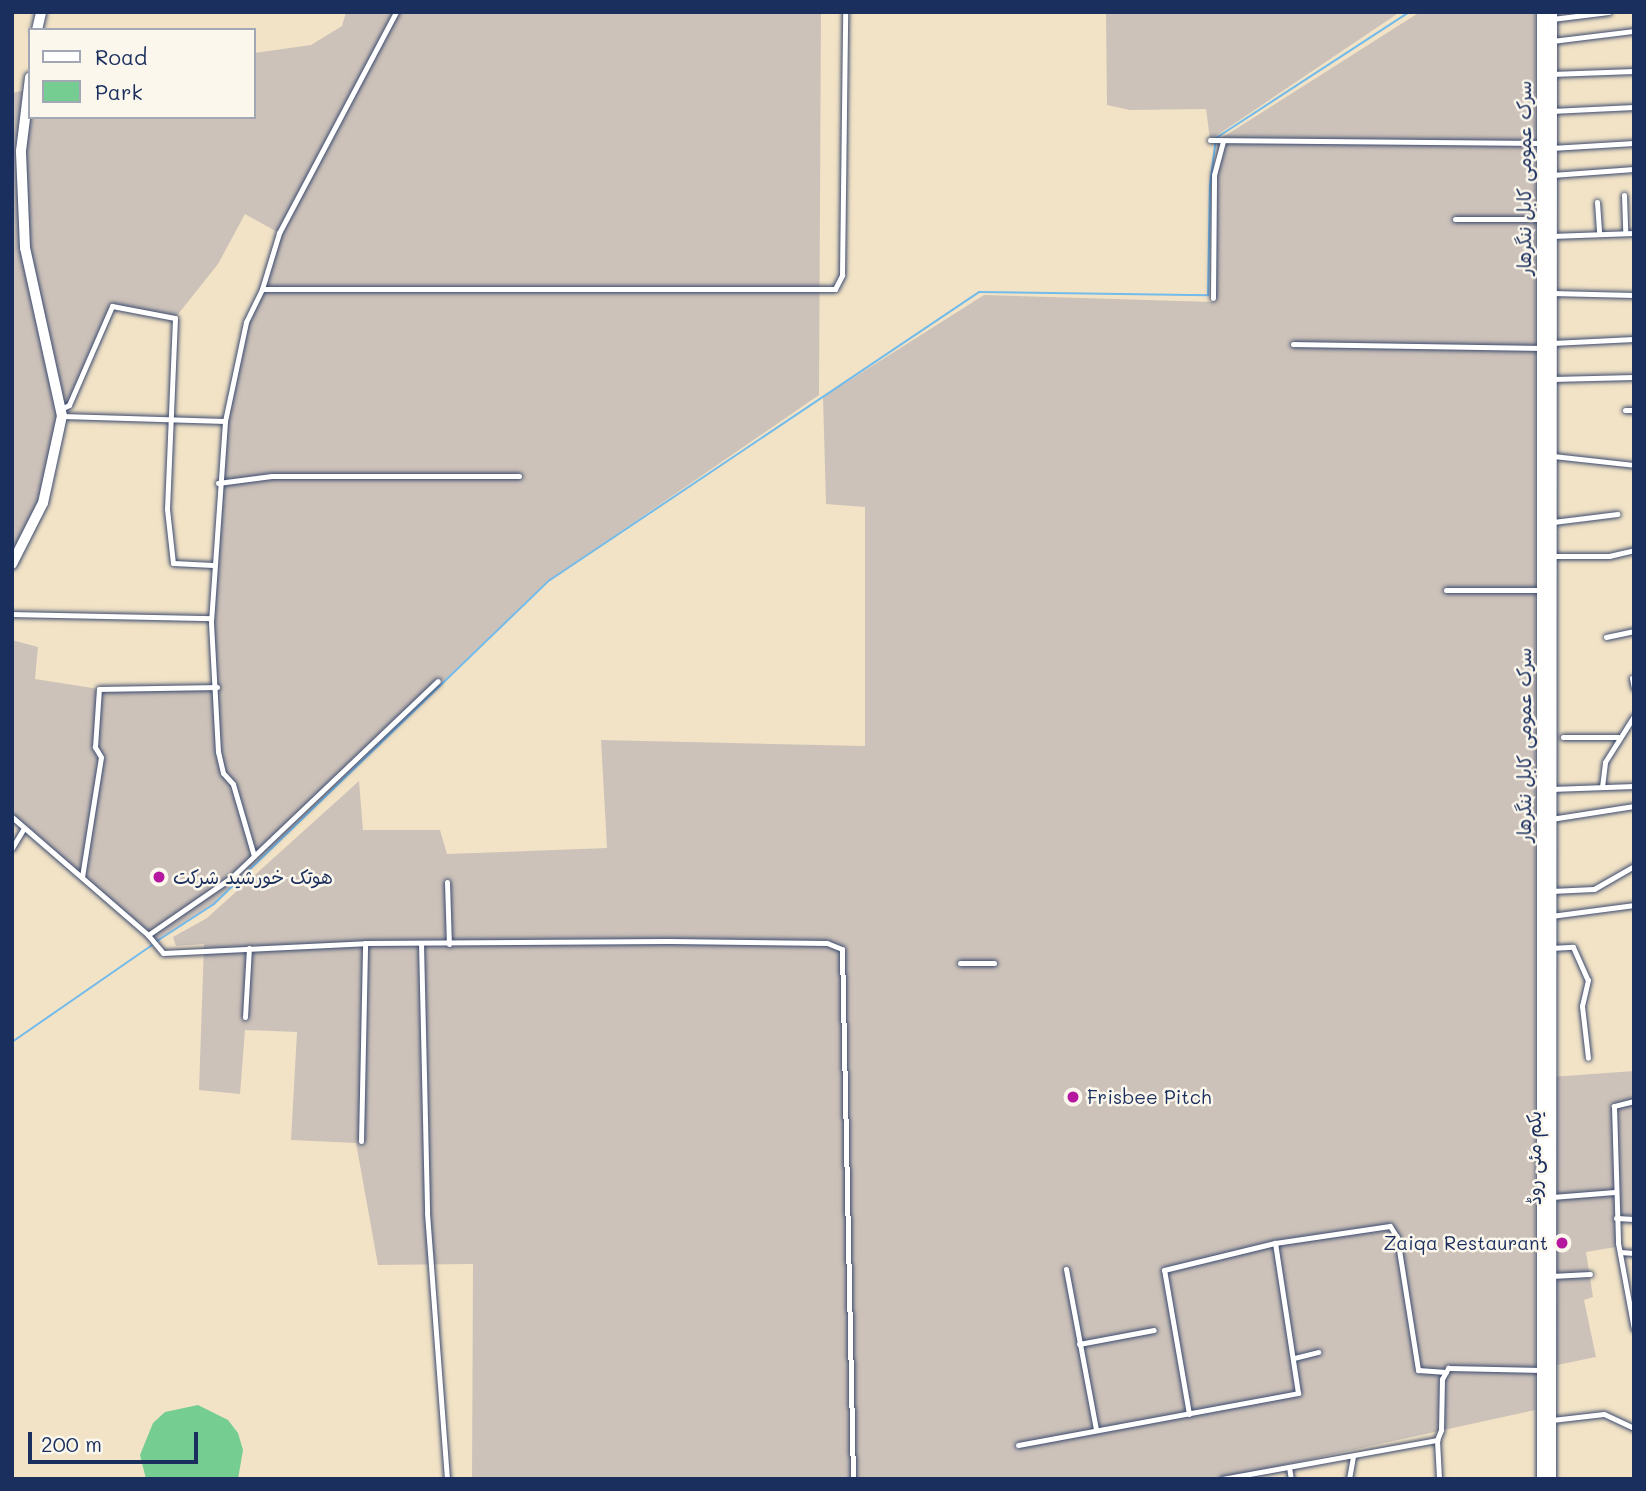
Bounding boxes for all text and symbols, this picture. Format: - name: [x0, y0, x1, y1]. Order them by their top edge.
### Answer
- legend: [28, 28, 256, 119]
- text: Road: [95, 43, 147, 70]
- text: Park: [95, 78, 143, 105]
- street label: سرک عمومی کابل ننگرهار: [1513, 81, 1535, 275]
- street label: سرک عمومی کابل ننگرهار: [1513, 648, 1535, 842]
- place label: هوتک خورشید شرکت: [173, 866, 333, 888]
- marker: هوتک خورشید شرکت: [151, 869, 167, 885]
- place label: Frisbee Pitch: [1087, 1086, 1212, 1108]
- marker: Frisbee Pitch: [1065, 1089, 1081, 1105]
- street label: یکم مئی روڈ: [1523, 1111, 1545, 1205]
- place label: Zaiqa Restaurant: [1383, 1232, 1548, 1254]
- marker: Zaiqa Restaurant: [1554, 1235, 1570, 1251]
- scale bar: [32, 1418, 201, 1462]
- text: 200 m: [41, 1430, 102, 1457]

